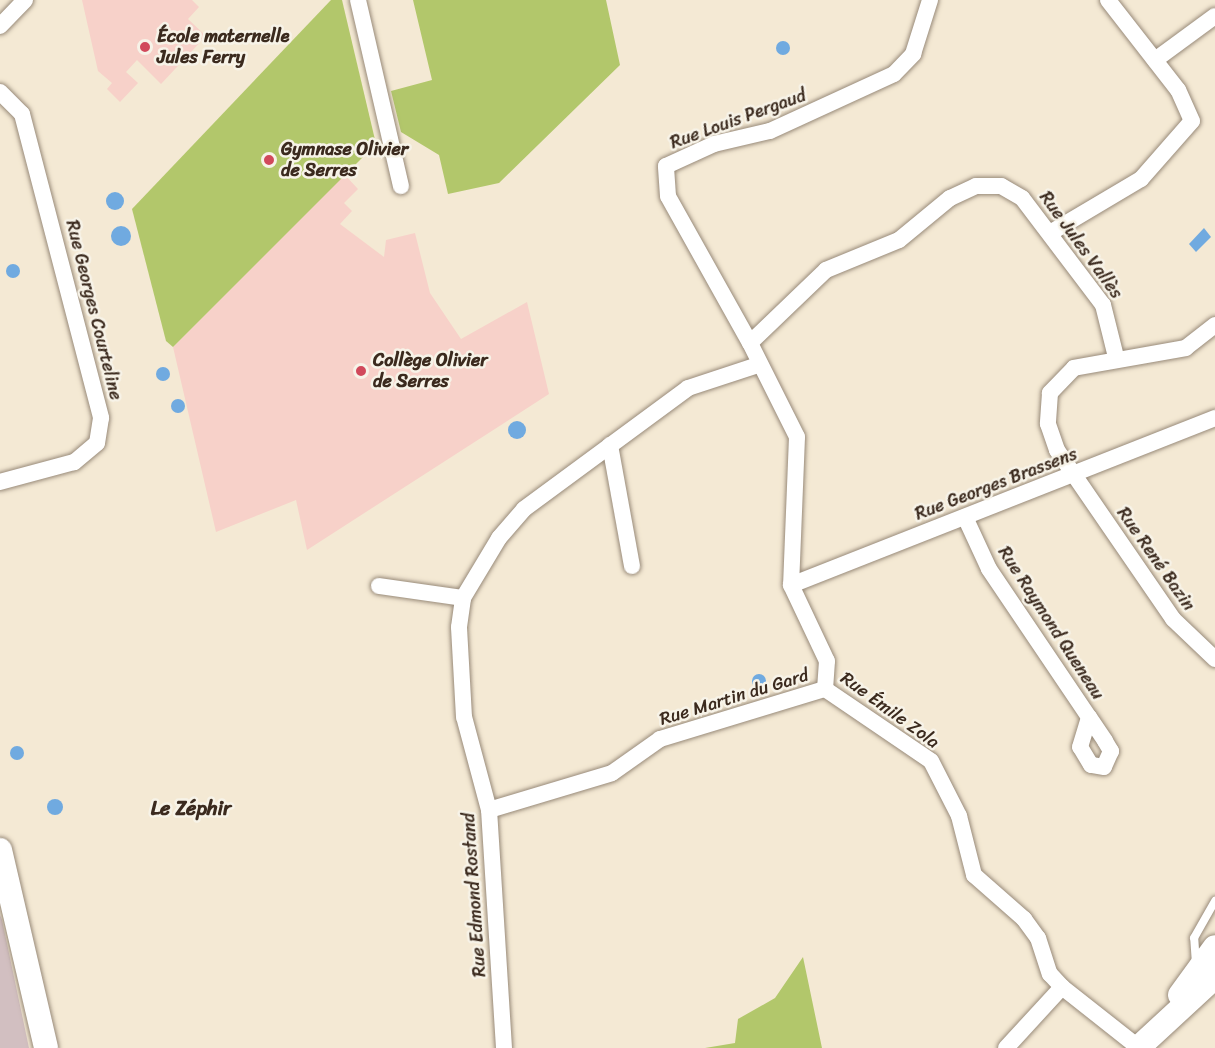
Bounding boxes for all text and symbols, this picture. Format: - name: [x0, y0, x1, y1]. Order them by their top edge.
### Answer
- place label: École maternelle Jules Ferry: [157, 26, 289, 68]
- marker: École maternelle Jules Ferry: [138, 40, 152, 54]
- street label: Rue Louis Pergaud: [666, 84, 810, 154]
- place label: Gymnase Olivier de Serres: [281, 139, 408, 182]
- marker: Gymnase Olivier de Serres: [262, 153, 276, 167]
- street label: Rue Jules Vallès: [1035, 188, 1127, 302]
- street label: Rue Georges Courteline: [61, 218, 127, 402]
- place label: Collège Olivier de Serres: [373, 350, 487, 392]
- marker: Collège Olivier de Serres: [354, 364, 368, 378]
- street label: Rue Georges Brassens: [912, 443, 1080, 525]
- street label: Rue René Bazin: [1112, 503, 1200, 615]
- street label: Rue Raymond Queneau: [993, 542, 1109, 704]
- street label: Rue Martin du Gard: [657, 664, 811, 730]
- street label: Rue Émile Zola: [837, 667, 943, 753]
- district label: Le Zéphir: [151, 796, 231, 820]
- street label: Rue Edmond Rostand: [457, 812, 491, 978]

